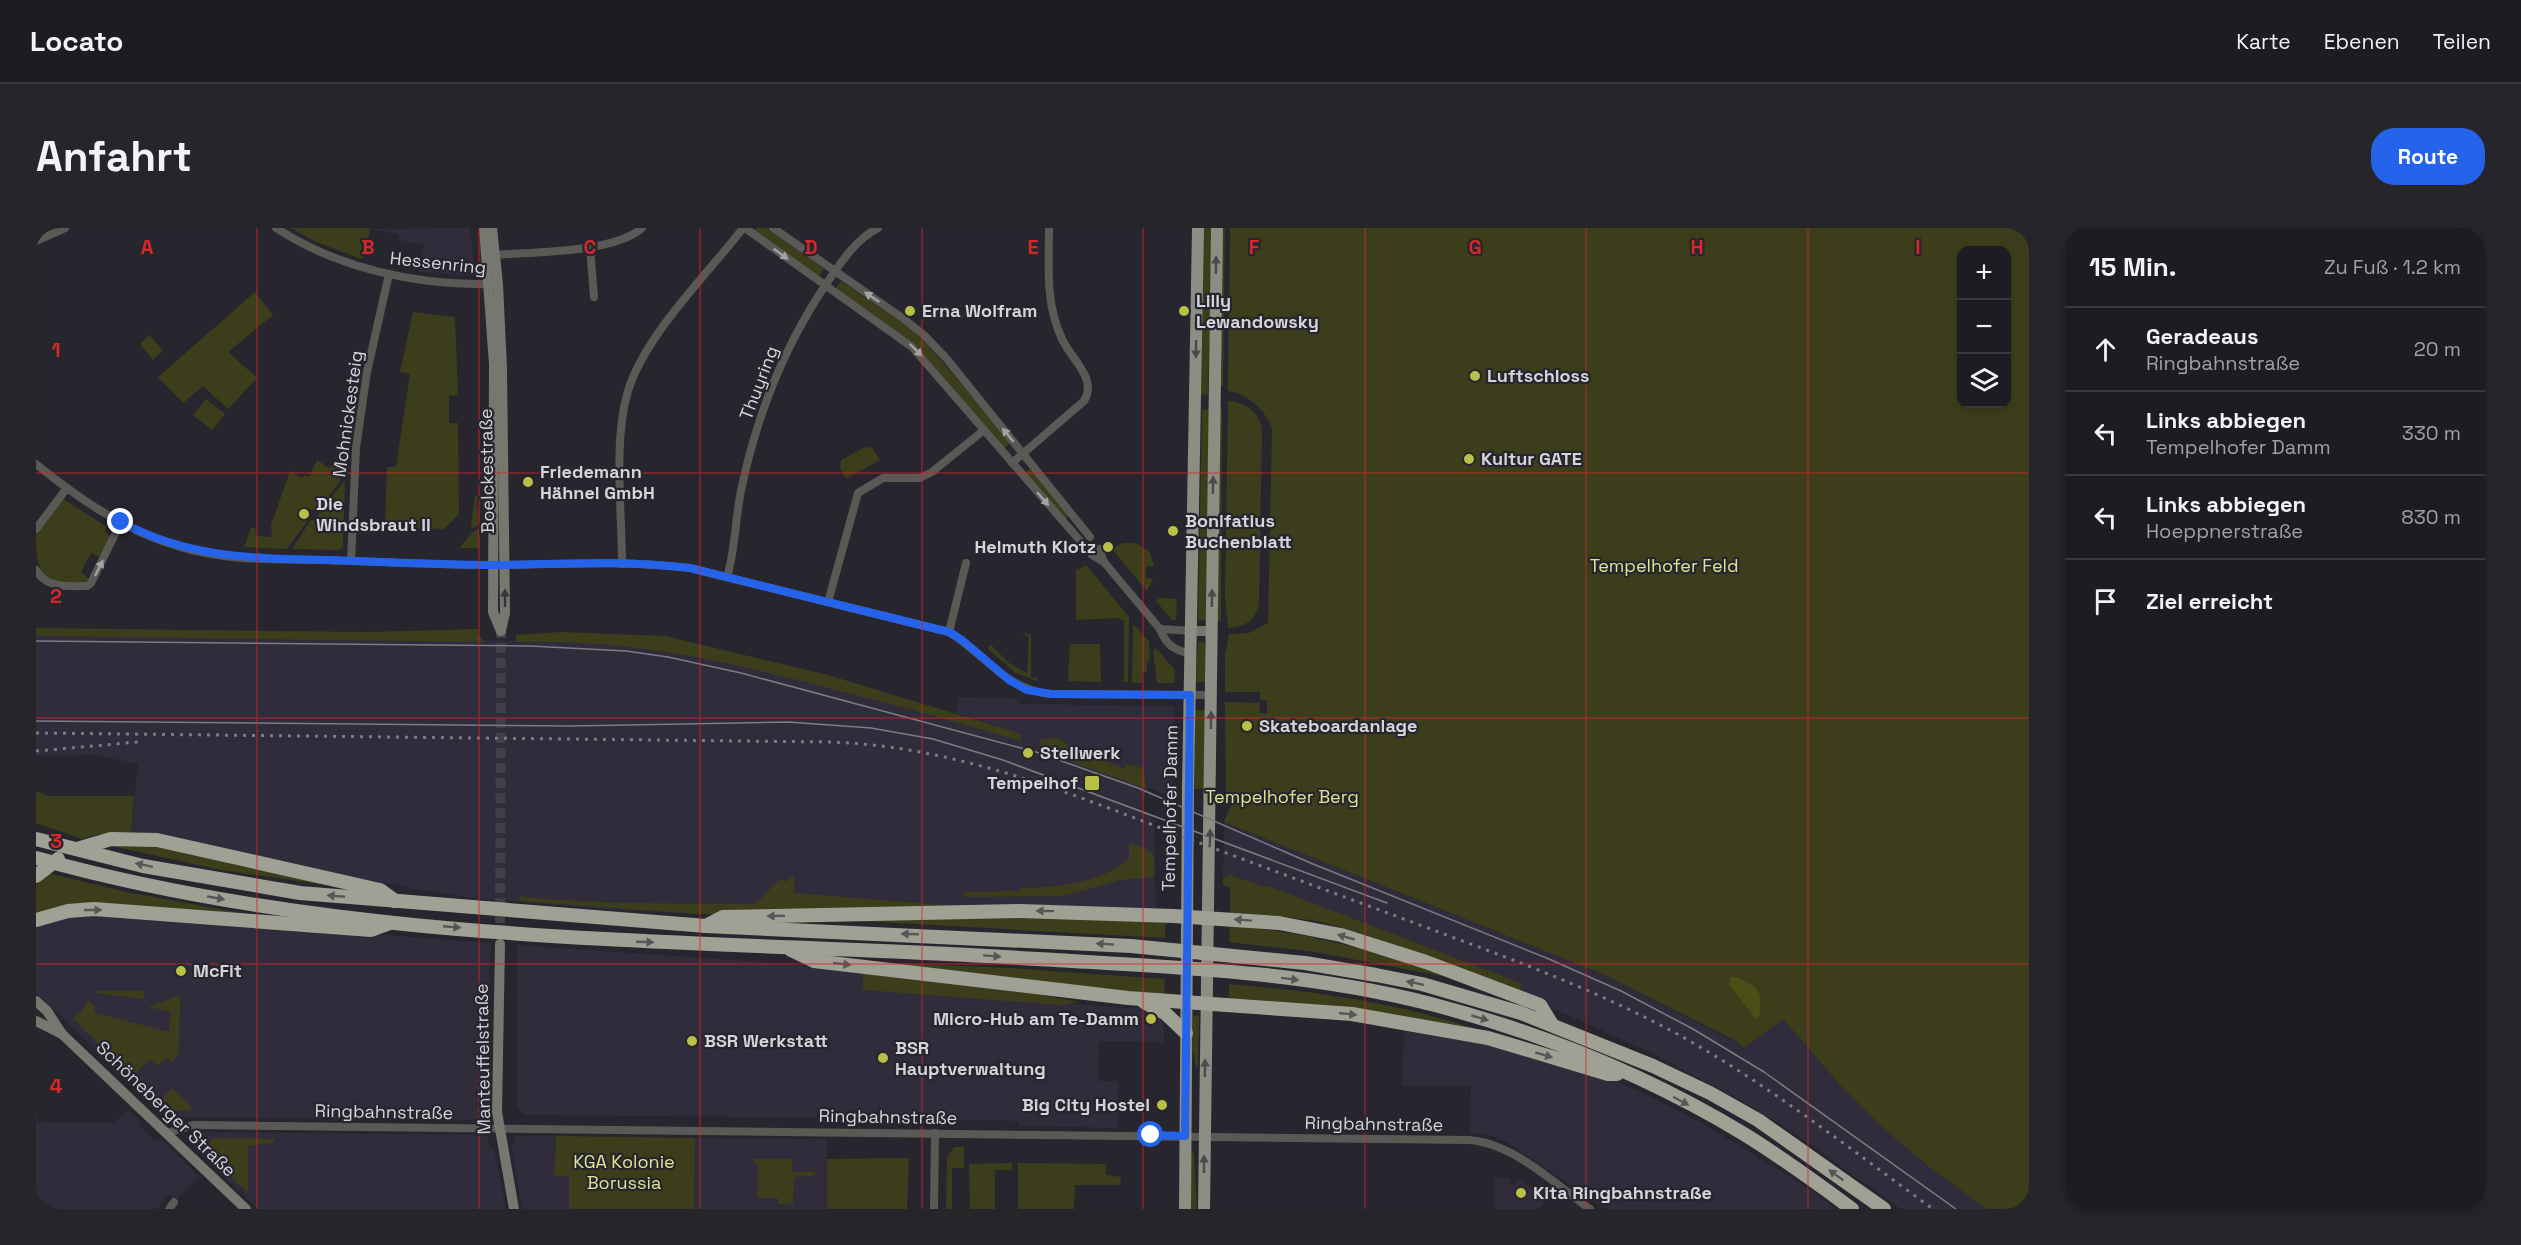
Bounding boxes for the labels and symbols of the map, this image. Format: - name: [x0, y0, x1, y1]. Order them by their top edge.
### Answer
- text: A: [141, 234, 154, 260]
- text: B: [361, 234, 375, 260]
- text: C: [584, 234, 597, 260]
- text: D: [804, 234, 818, 260]
- text: E: [1027, 234, 1039, 260]
- text: F: [1249, 234, 1260, 260]
- text: G: [1468, 234, 1482, 260]
- text: H: [1690, 234, 1704, 260]
- text: I: [1915, 234, 1921, 260]
- street label: Hessenring: [389, 246, 487, 279]
- one-way arrow: [773, 248, 789, 260]
- one-way arrow: [1212, 255, 1221, 274]
- place label: Lilly Lewandowsky: [1196, 289, 1319, 333]
- one-way arrow: [864, 292, 880, 303]
- place label: Erna Wolfram: [922, 299, 1037, 322]
- marker: Erna Wolfram: [903, 304, 917, 318]
- marker: Lilly Lewandowsky: [1177, 304, 1191, 318]
- text: 1: [51, 337, 61, 363]
- one-way arrow: [1191, 340, 1201, 359]
- street label: Thuyring: [734, 343, 783, 423]
- one-way arrow: [909, 343, 923, 357]
- street label: Mohnickesteig: [327, 349, 368, 479]
- place label: Luftschloss: [1487, 364, 1589, 387]
- marker: Luftschloss: [1468, 369, 1482, 383]
- street label: Boelckestraße: [474, 408, 499, 534]
- one-way arrow: [1002, 428, 1015, 443]
- place label: Kultur GATE: [1481, 447, 1582, 470]
- marker: Kultur GATE: [1462, 452, 1476, 466]
- place label: Friedemann Hähnel GmbH: [540, 460, 655, 504]
- marker: Friedemann Hähnel GmbH: [521, 475, 535, 489]
- one-way arrow: [1208, 476, 1218, 495]
- one-way arrow: [1036, 491, 1049, 507]
- place label: Die Windsbraut II: [316, 492, 431, 536]
- marker: Die Windsbraut II: [297, 507, 311, 521]
- route end: [107, 508, 133, 534]
- place label: Bonifatius Buchenblatt: [1185, 509, 1292, 553]
- marker: Bonifatius Buchenblatt: [1166, 524, 1180, 538]
- place label: Helmuth Klotz: [975, 535, 1096, 558]
- marker: Helmuth Klotz: [1101, 540, 1115, 554]
- park label: Tempelhofer Feld: [1589, 554, 1739, 577]
- one-way arrow: [94, 559, 103, 576]
- text: 2: [50, 583, 62, 609]
- one-way arrow: [1207, 588, 1217, 607]
- one-way arrow: [501, 589, 510, 608]
- one-way arrow: [1206, 710, 1216, 729]
- place label: Skateboardanlage: [1259, 714, 1417, 737]
- marker: Skateboardanlage: [1240, 719, 1254, 733]
- street label: Tempelhofer Damm: [1157, 725, 1182, 891]
- place label: Stellwerk: [1040, 741, 1121, 764]
- marker: Stellwerk: [1021, 746, 1035, 760]
- place label: Tempelhof: [987, 771, 1078, 794]
- marker: Tempelhof: [1083, 774, 1101, 792]
- park label: Tempelhofer Berg: [1205, 785, 1359, 808]
- text: 3: [50, 828, 62, 854]
- one-way arrow: [1205, 829, 1214, 848]
- one-way arrow: [135, 860, 153, 870]
- one-way arrow: [327, 891, 346, 901]
- one-way arrow: [207, 894, 226, 903]
- one-way arrow: [84, 905, 103, 914]
- one-way arrow: [1035, 907, 1054, 916]
- one-way arrow: [766, 911, 785, 921]
- one-way arrow: [1234, 915, 1253, 925]
- one-way arrow: [442, 922, 461, 932]
- one-way arrow: [900, 929, 919, 939]
- one-way arrow: [1337, 932, 1355, 941]
- one-way arrow: [636, 937, 655, 947]
- one-way arrow: [1095, 940, 1114, 949]
- one-way arrow: [982, 951, 1001, 960]
- place label: McFit: [193, 959, 242, 982]
- one-way arrow: [832, 959, 851, 969]
- marker: McFit: [174, 964, 188, 978]
- one-way arrow: [1280, 974, 1299, 984]
- one-way arrow: [1405, 977, 1424, 987]
- street label: Manteuffelstraße: [470, 983, 495, 1135]
- place label: Micro-Hub am Te-Damm: [933, 1007, 1139, 1030]
- one-way arrow: [1339, 1009, 1358, 1019]
- marker: Micro-Hub am Te-Damm: [1144, 1012, 1158, 1026]
- one-way arrow: [1471, 1014, 1489, 1023]
- place label: BSR Werkstatt: [704, 1029, 828, 1052]
- marker: BSR Werkstatt: [685, 1034, 699, 1048]
- street label: Schöneberger Straße: [91, 1036, 241, 1182]
- place label: BSR Hauptverwaltung: [895, 1036, 1046, 1080]
- marker: BSR Hauptverwaltung: [876, 1051, 890, 1065]
- one-way arrow: [1536, 1051, 1554, 1060]
- one-way arrow: [1200, 1059, 1210, 1078]
- text: 4: [50, 1073, 63, 1099]
- place label: Big City Hostel: [1022, 1093, 1150, 1116]
- one-way arrow: [1673, 1096, 1690, 1106]
- marker: Big City Hostel: [1155, 1098, 1169, 1112]
- street label: Ringbahnstraße: [314, 1099, 454, 1124]
- street label: Ringbahnstraße: [818, 1104, 958, 1129]
- street label: Ringbahnstraße: [1304, 1111, 1444, 1136]
- route start: [1137, 1121, 1163, 1147]
- park label: KGA Kolonie Borussia: [573, 1150, 675, 1194]
- one-way arrow: [1199, 1155, 1209, 1174]
- one-way arrow: [1828, 1170, 1844, 1181]
- place label: Kita Ringbahnstraße: [1533, 1181, 1712, 1204]
- marker: Kita Ringbahnstraße: [1514, 1186, 1528, 1200]

